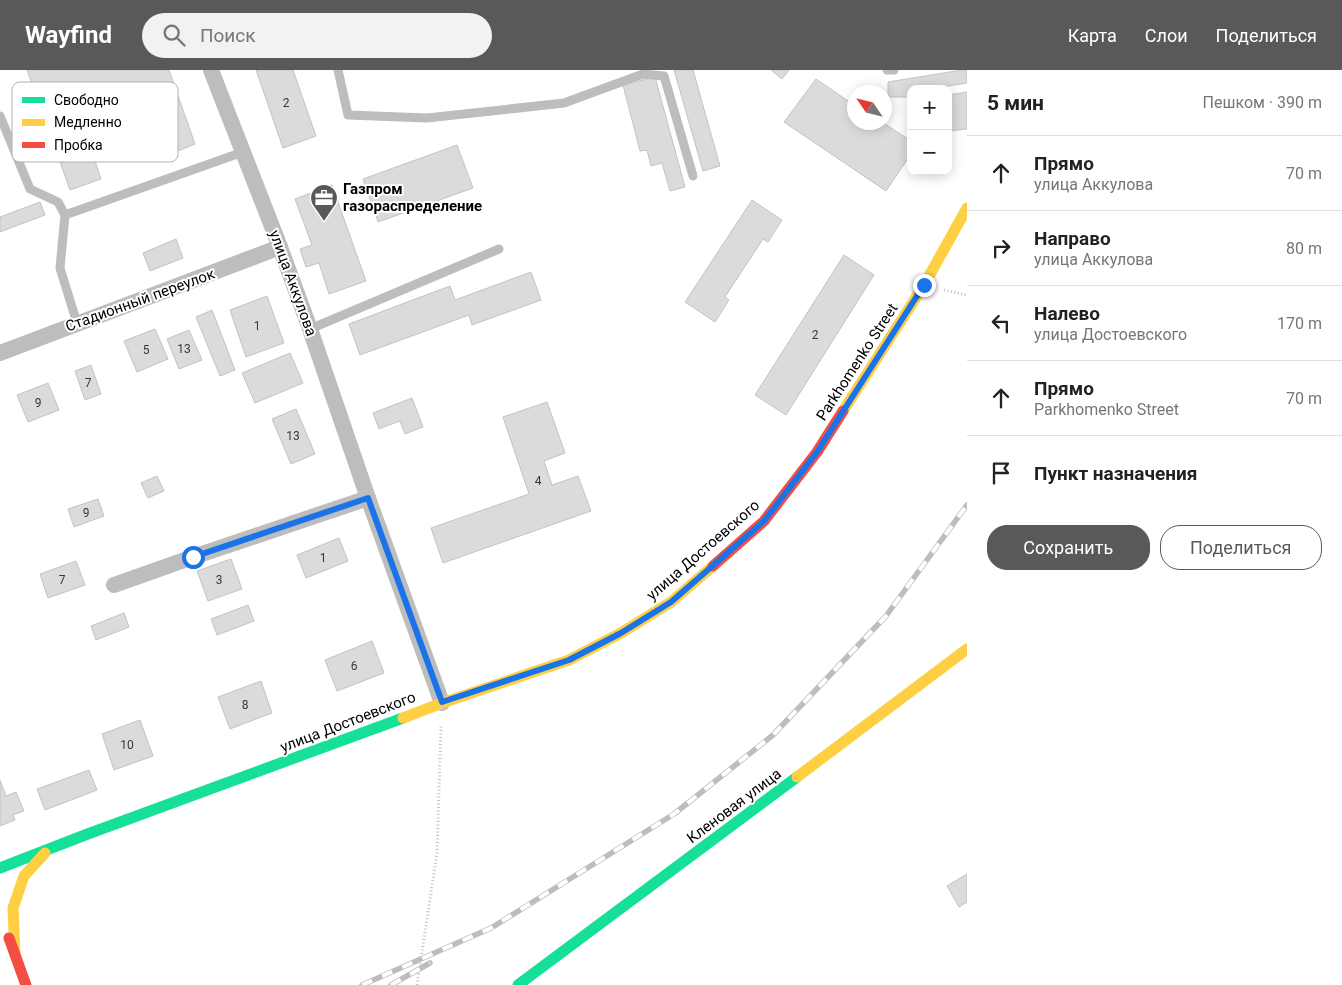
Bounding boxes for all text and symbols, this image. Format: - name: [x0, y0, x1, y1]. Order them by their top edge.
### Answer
- search box: [142, 13, 492, 58]
- text: Wayfind: [25, 21, 112, 49]
- icon: search: [160, 21, 188, 49]
- text: Поиск: [200, 24, 256, 47]
- text: Карта: [1068, 25, 1117, 46]
- text: Слои: [1145, 25, 1188, 46]
- text: Поделиться: [1216, 25, 1317, 46]
- legend: [12, 82, 178, 162]
- north arrow: [847, 85, 892, 130]
- map controls: [907, 85, 952, 175]
- button: +: [907, 85, 952, 130]
- text: 5 мин: [987, 91, 1044, 115]
- text: Свободно: [54, 92, 119, 108]
- text: Пешком · 390 m: [1203, 93, 1322, 112]
- house number: 2: [283, 96, 290, 110]
- text: Медленно: [54, 114, 122, 130]
- button: −: [907, 130, 952, 175]
- text: Пробка: [54, 137, 103, 153]
- text: Прямо: [1034, 152, 1094, 175]
- icon: ahead: [987, 159, 1015, 187]
- text: 70 m: [1286, 164, 1322, 183]
- text: улица Аккулова: [1034, 175, 1153, 194]
- place label: Газпром газораспределение: [343, 180, 482, 215]
- office icon: Газпром газораспределение: [309, 183, 339, 222]
- street label: улица Аккулова: [265, 227, 321, 339]
- text: Направо: [1034, 227, 1111, 250]
- icon: right: [987, 234, 1015, 262]
- text: 80 m: [1286, 239, 1322, 258]
- text: улица Аккулова: [1034, 250, 1153, 269]
- street label: Стадионный переулок: [63, 265, 217, 335]
- route end: [913, 274, 936, 297]
- street label: Parkhomenko Street: [812, 300, 902, 424]
- text: Налево: [1034, 302, 1100, 325]
- icon: left: [987, 309, 1015, 337]
- text: 170 m: [1277, 314, 1322, 333]
- house number: 1: [254, 319, 260, 333]
- text: улица Достоевского: [1034, 325, 1187, 344]
- house number: 2: [812, 328, 819, 342]
- house number: 13: [177, 342, 191, 356]
- house number: 5: [143, 343, 150, 357]
- house number: 7: [85, 376, 92, 390]
- text: Прямо: [1034, 377, 1094, 400]
- icon: ahead: [987, 384, 1015, 412]
- text: 70 m: [1286, 389, 1322, 408]
- house number: 9: [35, 396, 41, 410]
- text: Parkhomenko Street: [1034, 400, 1179, 419]
- house number: 13: [286, 429, 300, 443]
- icon: arrive: [987, 459, 1015, 487]
- text: Пункт назначения: [1034, 462, 1197, 485]
- house number: 4: [535, 474, 542, 488]
- street label: улица Достоевского: [643, 496, 763, 604]
- house number: 9: [83, 506, 89, 520]
- button: Сохранить: [987, 525, 1150, 570]
- button: Поделиться: [1160, 525, 1322, 570]
- route start: [182, 546, 205, 569]
- house number: 1: [320, 551, 326, 565]
- house number: 7: [59, 573, 66, 587]
- house number: 3: [216, 573, 222, 587]
- house number: 6: [351, 659, 358, 673]
- street label: улица Достоевского: [278, 688, 418, 756]
- house number: 8: [242, 698, 249, 712]
- house number: 10: [120, 738, 134, 752]
- street label: Кленовая улица: [683, 765, 785, 847]

